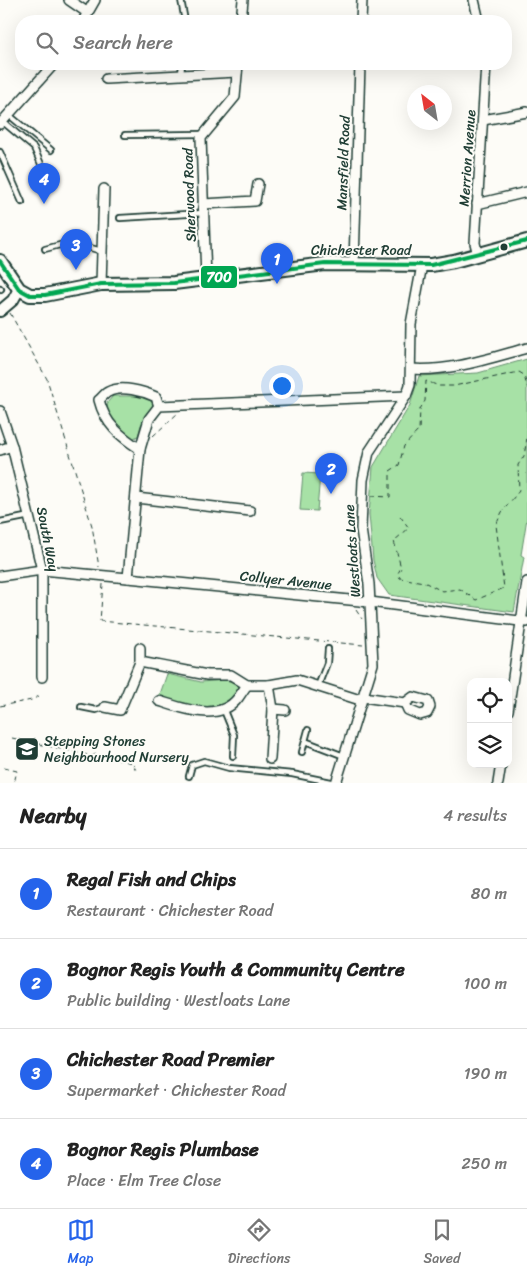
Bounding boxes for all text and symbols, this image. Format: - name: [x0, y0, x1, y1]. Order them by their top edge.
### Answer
- search box: [15, 15, 512, 70]
- text: Search here: [73, 26, 173, 59]
- icon: search: [33, 29, 61, 57]
- north arrow: [407, 85, 452, 130]
- street label: Merrion Avenue: [452, 109, 483, 207]
- street label: Mansfield Road: [329, 114, 358, 211]
- street label: Sherwood Road: [175, 146, 204, 242]
- pin: 4: [28, 163, 60, 204]
- pin: 3: [60, 229, 92, 270]
- street label: Chichester Road: [311, 238, 413, 263]
- unlabelled marker: [499, 242, 509, 252]
- pin: 1: [261, 243, 293, 284]
- line badge: 700: [200, 265, 238, 289]
- text: 700: [206, 265, 232, 290]
- your location: [269, 373, 295, 399]
- pin: 2: [315, 453, 347, 494]
- street label: South Way: [29, 504, 66, 575]
- street label: Westloats Lane: [337, 504, 368, 598]
- street label: Collyer Avenue: [239, 563, 333, 598]
- map controls: [467, 678, 512, 768]
- button: locate: [467, 678, 512, 723]
- button: layers: [467, 723, 512, 768]
- place label: Stepping Stones Neighbourhood Nursery: [44, 729, 190, 770]
- school or university icon: Stepping Stones Neighbourhood Nursery: [14, 736, 40, 762]
- text: Nearby: [20, 797, 86, 835]
- text: 4 results: [443, 801, 507, 830]
- text: Regal Fish and Chips: [67, 863, 236, 896]
- text: 1: [33, 879, 39, 908]
- text: 80 m: [471, 879, 507, 908]
- text: Restaurant · Chichester Road: [67, 896, 273, 925]
- text: Bognor Regis Youth & Community Centre: [67, 953, 405, 986]
- text: 2: [31, 969, 41, 998]
- text: 100 m: [463, 969, 507, 998]
- text: Public building · Westloats Lane: [67, 986, 290, 1015]
- text: Chichester Road Premier: [67, 1043, 273, 1076]
- text: 3: [32, 1059, 40, 1088]
- text: 190 m: [464, 1059, 507, 1088]
- text: Supermarket · Chichester Road: [67, 1076, 286, 1105]
- text: Bognor Regis Plumbase: [67, 1133, 259, 1166]
- text: 4: [31, 1149, 41, 1178]
- text: 250 m: [461, 1149, 507, 1178]
- text: Place · Elm Tree Close: [67, 1166, 221, 1195]
- tab: Map: [67, 1216, 95, 1271]
- tab: Directions: [228, 1216, 290, 1271]
- tab: Saved: [424, 1216, 460, 1271]

